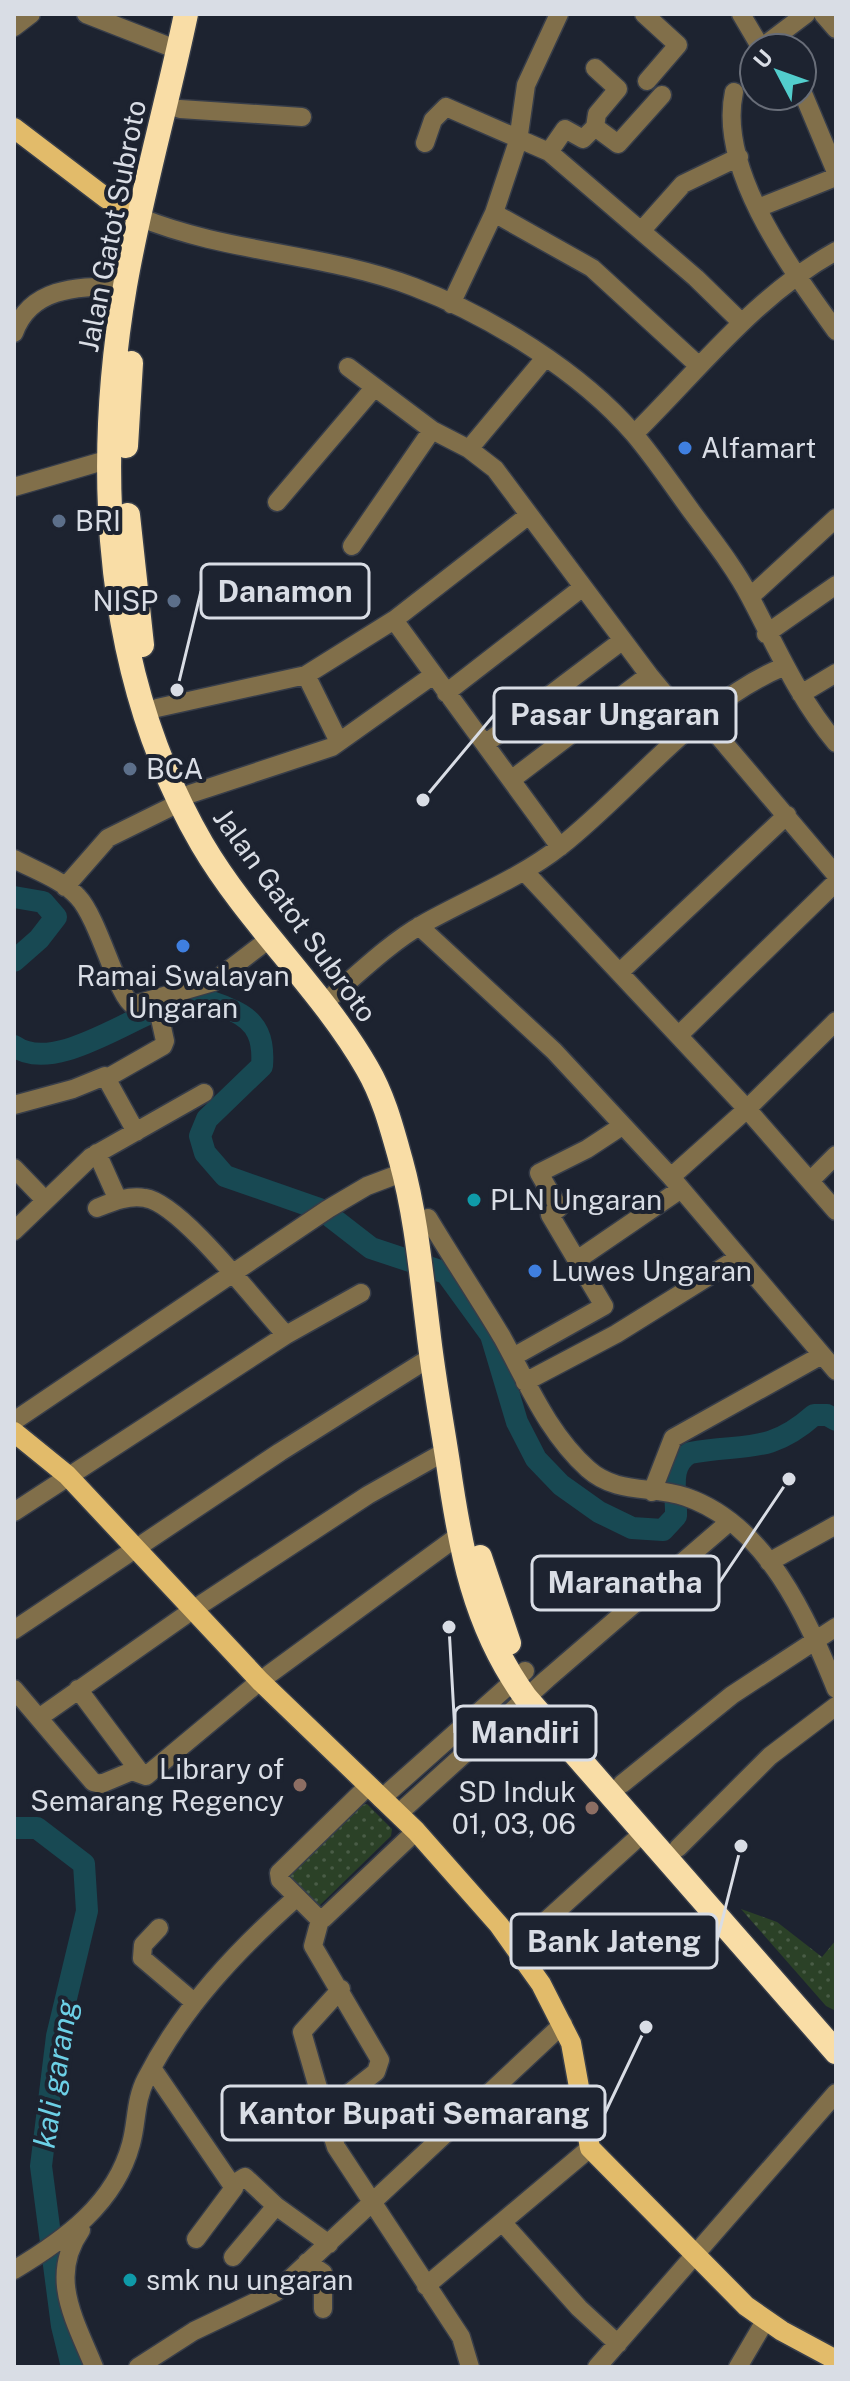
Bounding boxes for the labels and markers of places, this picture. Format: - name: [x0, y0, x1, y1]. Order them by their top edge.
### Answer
- place label: Alfamart: [701, 431, 816, 464]
- marker: Alfamart: [676, 439, 694, 457]
- place label: BRI: [75, 504, 121, 537]
- marker: BRI: [50, 512, 68, 530]
- callout: Danamon: [201, 564, 369, 618]
- place label: NISP: [92, 584, 158, 617]
- marker: NISP: [165, 592, 183, 610]
- callout: Pasar Ungaran: [494, 688, 736, 742]
- place label: BCA: [146, 752, 203, 785]
- marker: BCA: [121, 760, 139, 778]
- marker: Ramai Swalayan Ungaran: [174, 937, 192, 955]
- place label: Ramai Swalayan Ungaran: [76, 959, 290, 1024]
- place label: PLN Ungaran: [490, 1183, 662, 1216]
- marker: PLN Ungaran: [465, 1191, 483, 1209]
- place label: Luwes Ungaran: [551, 1254, 752, 1287]
- marker: Luwes Ungaran: [526, 1262, 544, 1280]
- callout: Maranatha: [532, 1556, 719, 1610]
- callout: Mandiri: [455, 1706, 596, 1760]
- place label: Library of Semarang Regency: [30, 1752, 284, 1817]
- place label: SD Induk 01, 03, 06: [452, 1775, 576, 1840]
- marker: Library of Semarang Regency: [291, 1776, 309, 1794]
- marker: SD Induk 01, 03, 06: [583, 1799, 601, 1817]
- callout: Bank Jateng: [511, 1914, 717, 1968]
- callout: Kantor Bupati Semarang: [222, 2086, 605, 2140]
- place label: smk nu ungaran: [146, 2263, 353, 2296]
- marker: smk nu ungaran: [121, 2271, 139, 2289]

